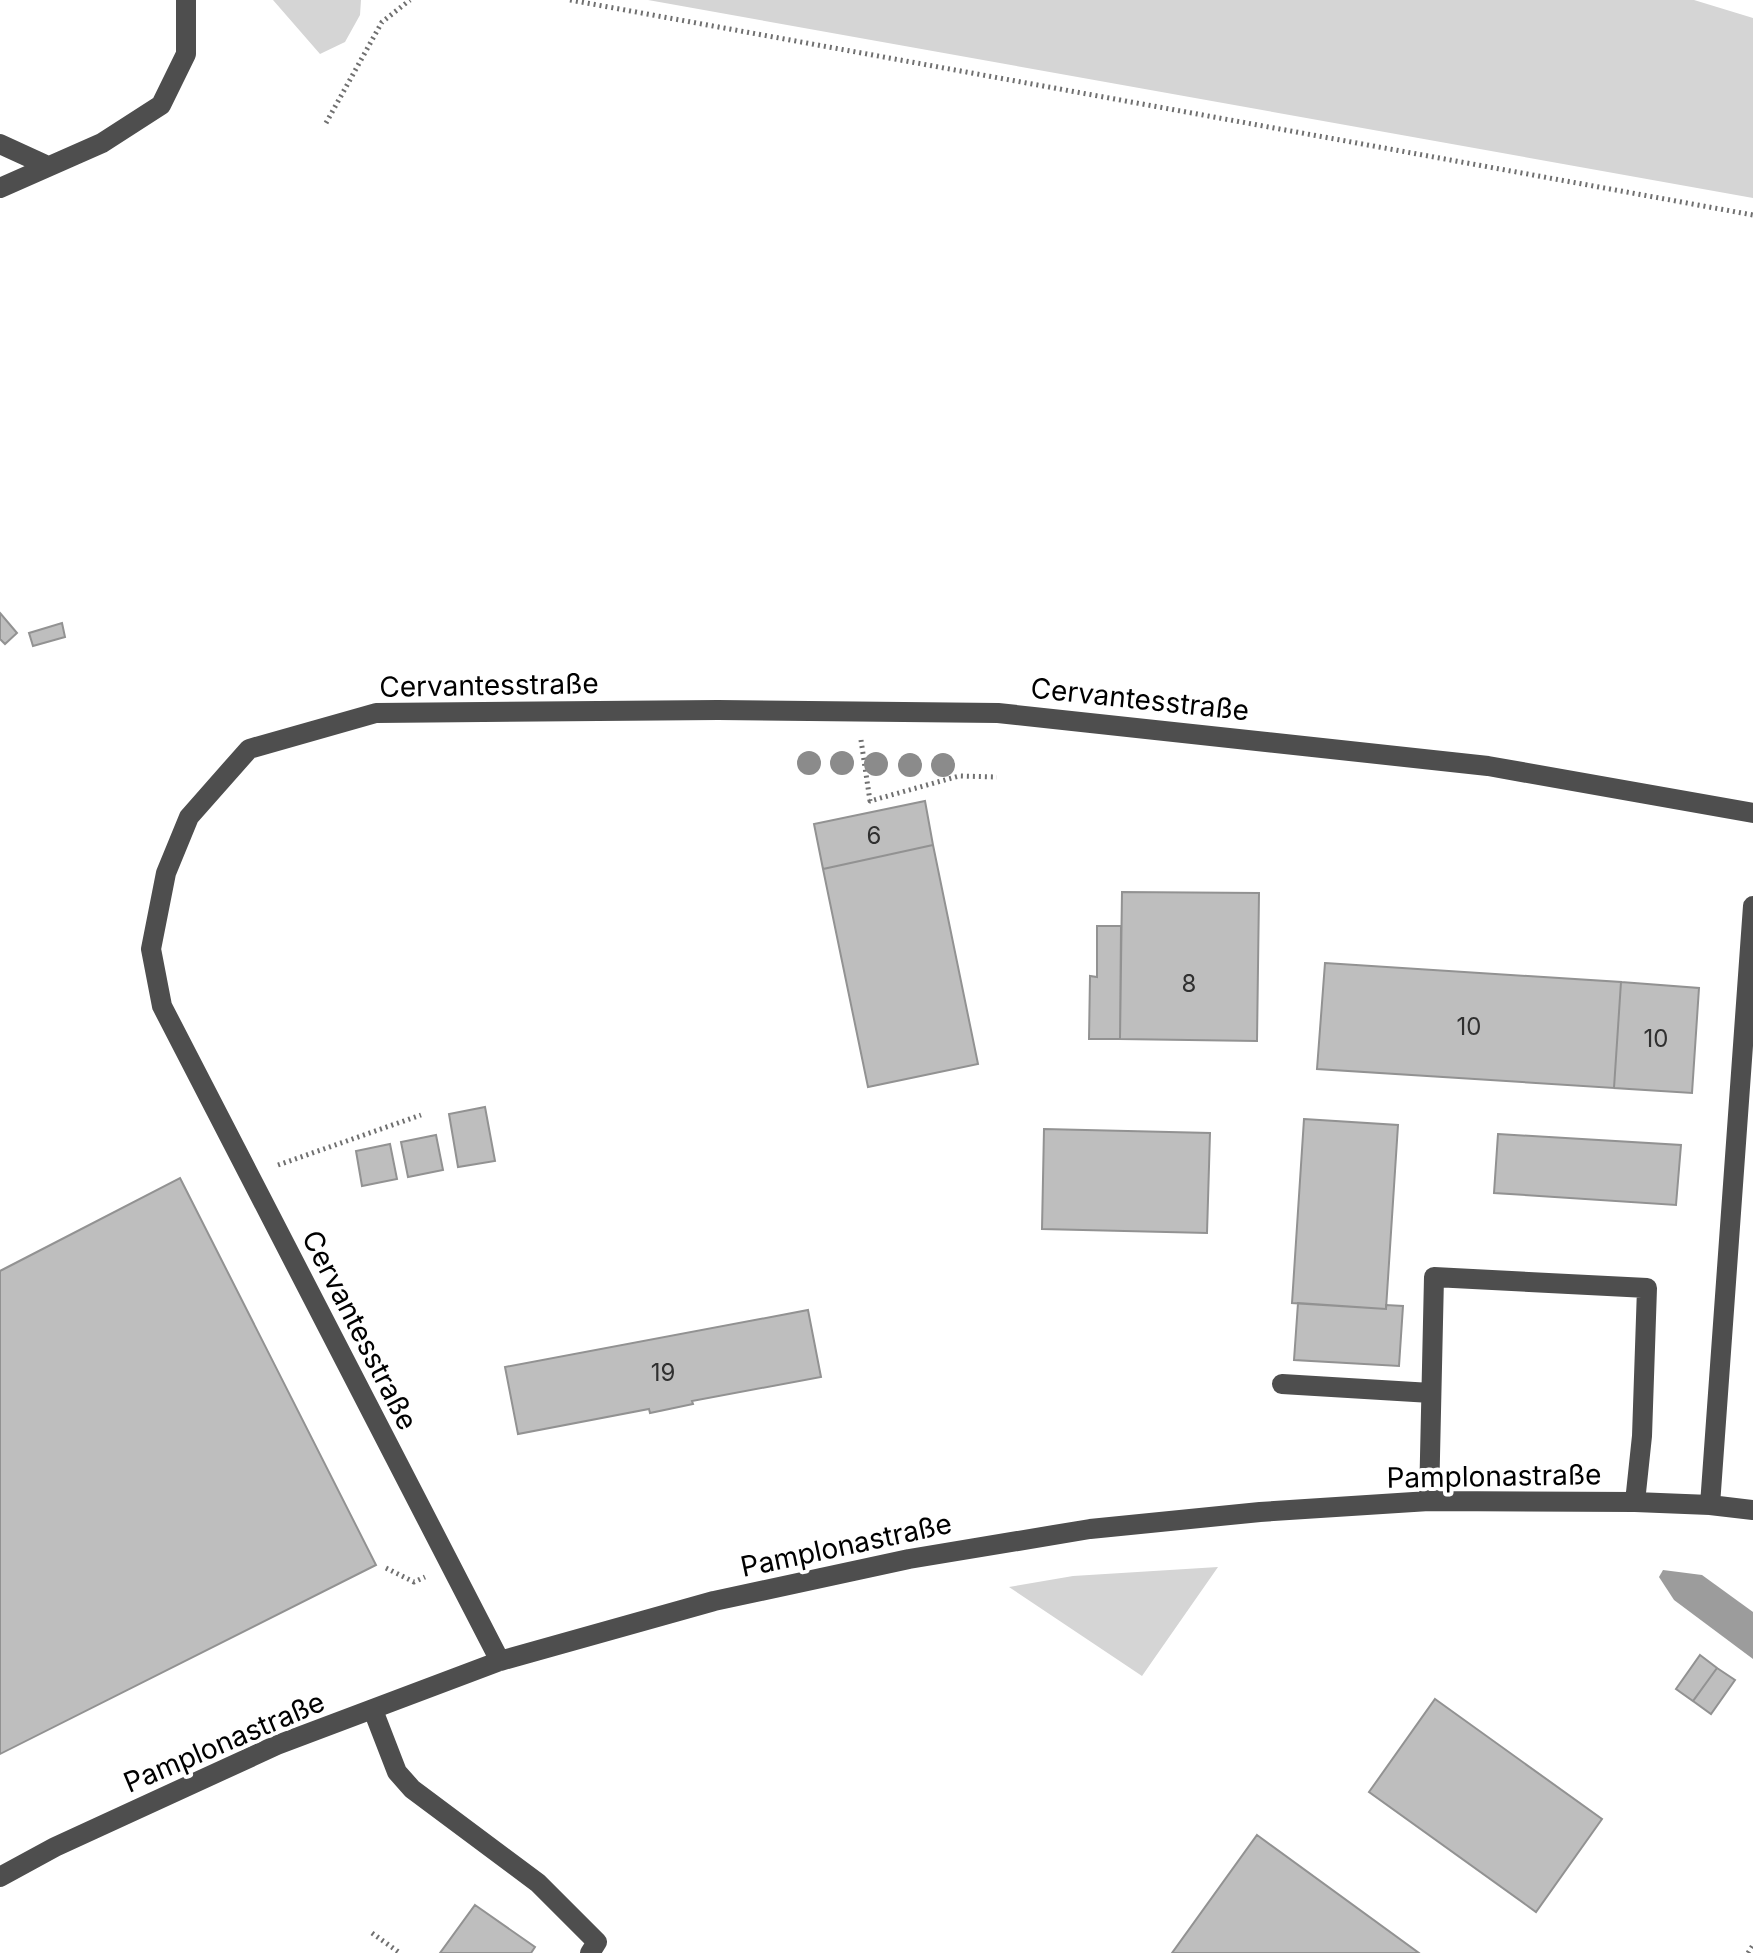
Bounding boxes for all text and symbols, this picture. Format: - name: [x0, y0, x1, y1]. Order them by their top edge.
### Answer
- street label: Cervantesstraße: [379, 666, 599, 704]
- street label: Cervantesstraße: [1029, 671, 1251, 727]
- house number: 6: [867, 821, 881, 850]
- house number: 8: [1182, 969, 1196, 998]
- house number: 10: [1457, 1012, 1481, 1041]
- house number: 10: [1644, 1024, 1668, 1053]
- street label: Cervantesstraße: [295, 1225, 425, 1435]
- house number: 19: [651, 1358, 675, 1387]
- street label: Pamplonastraße: [1386, 1457, 1602, 1495]
- street label: Pamplonastraße: [737, 1506, 955, 1584]
- street label: Pamplonastraße: [118, 1684, 330, 1800]

